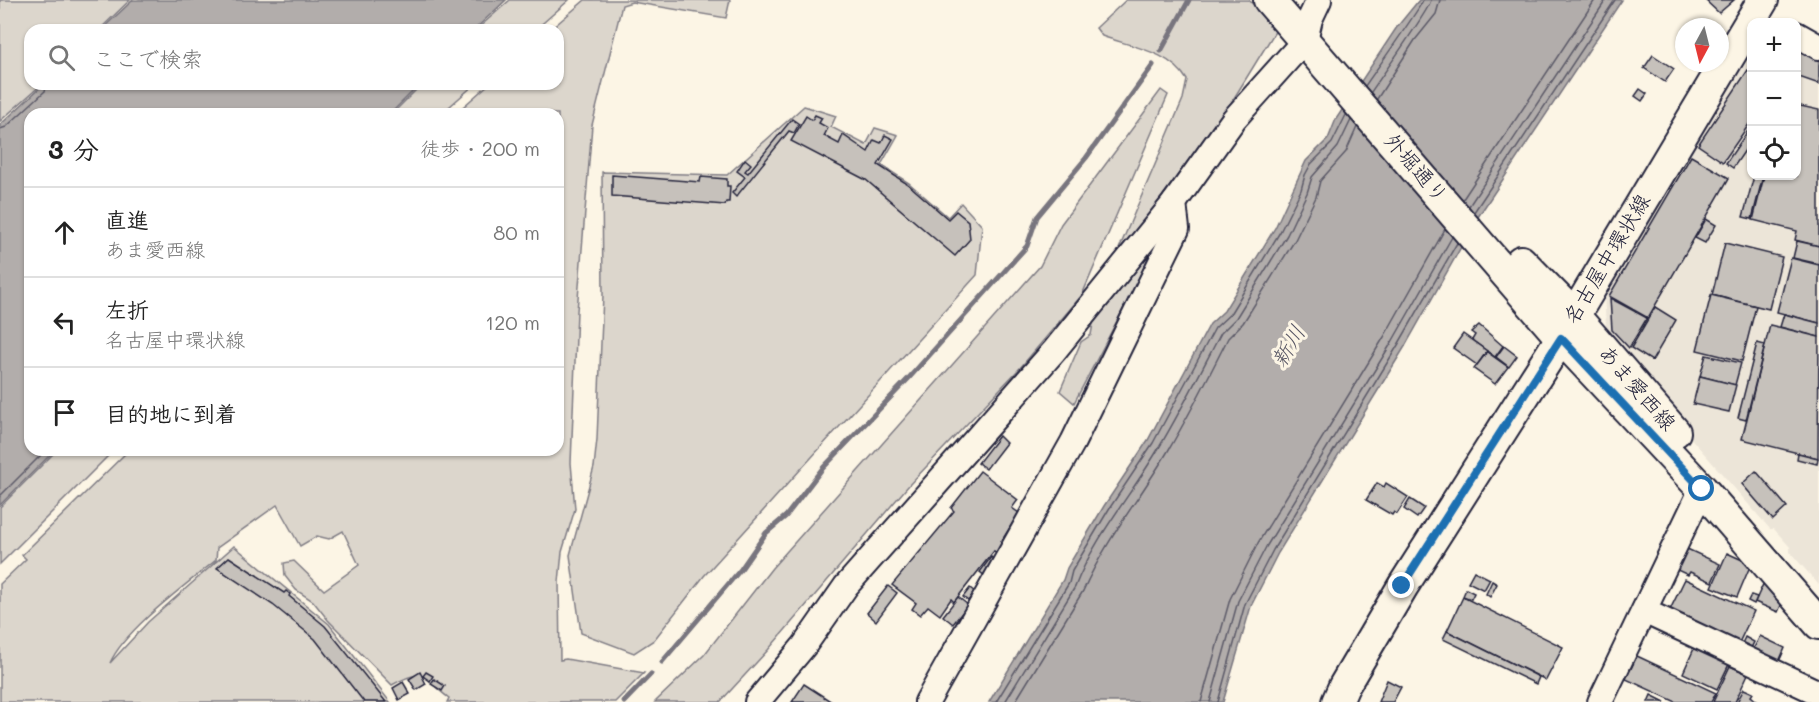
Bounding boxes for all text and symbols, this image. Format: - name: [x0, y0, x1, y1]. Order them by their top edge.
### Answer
- north arrow: [1675, 18, 1729, 72]
- map controls: [1747, 18, 1801, 180]
- button: +: [1747, 18, 1801, 72]
- search box: [24, 24, 564, 90]
- icon: search: [45, 41, 78, 74]
- text: ここで検索: [93, 44, 203, 73]
- button: −: [1747, 72, 1801, 126]
- street label: 外堀通り: [1379, 126, 1455, 208]
- button: locate: [1747, 126, 1801, 180]
- text: 3 分: [48, 132, 99, 166]
- text: 徒歩 · 200 m: [420, 135, 540, 161]
- street label: 名古屋中環状線: [1556, 188, 1655, 328]
- text: 直進: [105, 205, 149, 234]
- icon: ahead: [48, 216, 81, 249]
- text: 80 m: [493, 219, 540, 245]
- text: あま愛西線: [105, 236, 205, 262]
- text: 左折: [105, 295, 149, 324]
- icon: left: [48, 306, 81, 339]
- text: 120 m: [485, 309, 540, 335]
- water label: 新川: [1264, 319, 1311, 372]
- text: 名古屋中環状線: [105, 326, 245, 352]
- street label: あま愛西線: [1594, 339, 1683, 435]
- icon: arrive: [48, 396, 81, 429]
- text: 目的地に到着: [105, 399, 237, 428]
- route start: [1688, 475, 1714, 501]
- route end: [1388, 572, 1414, 598]

